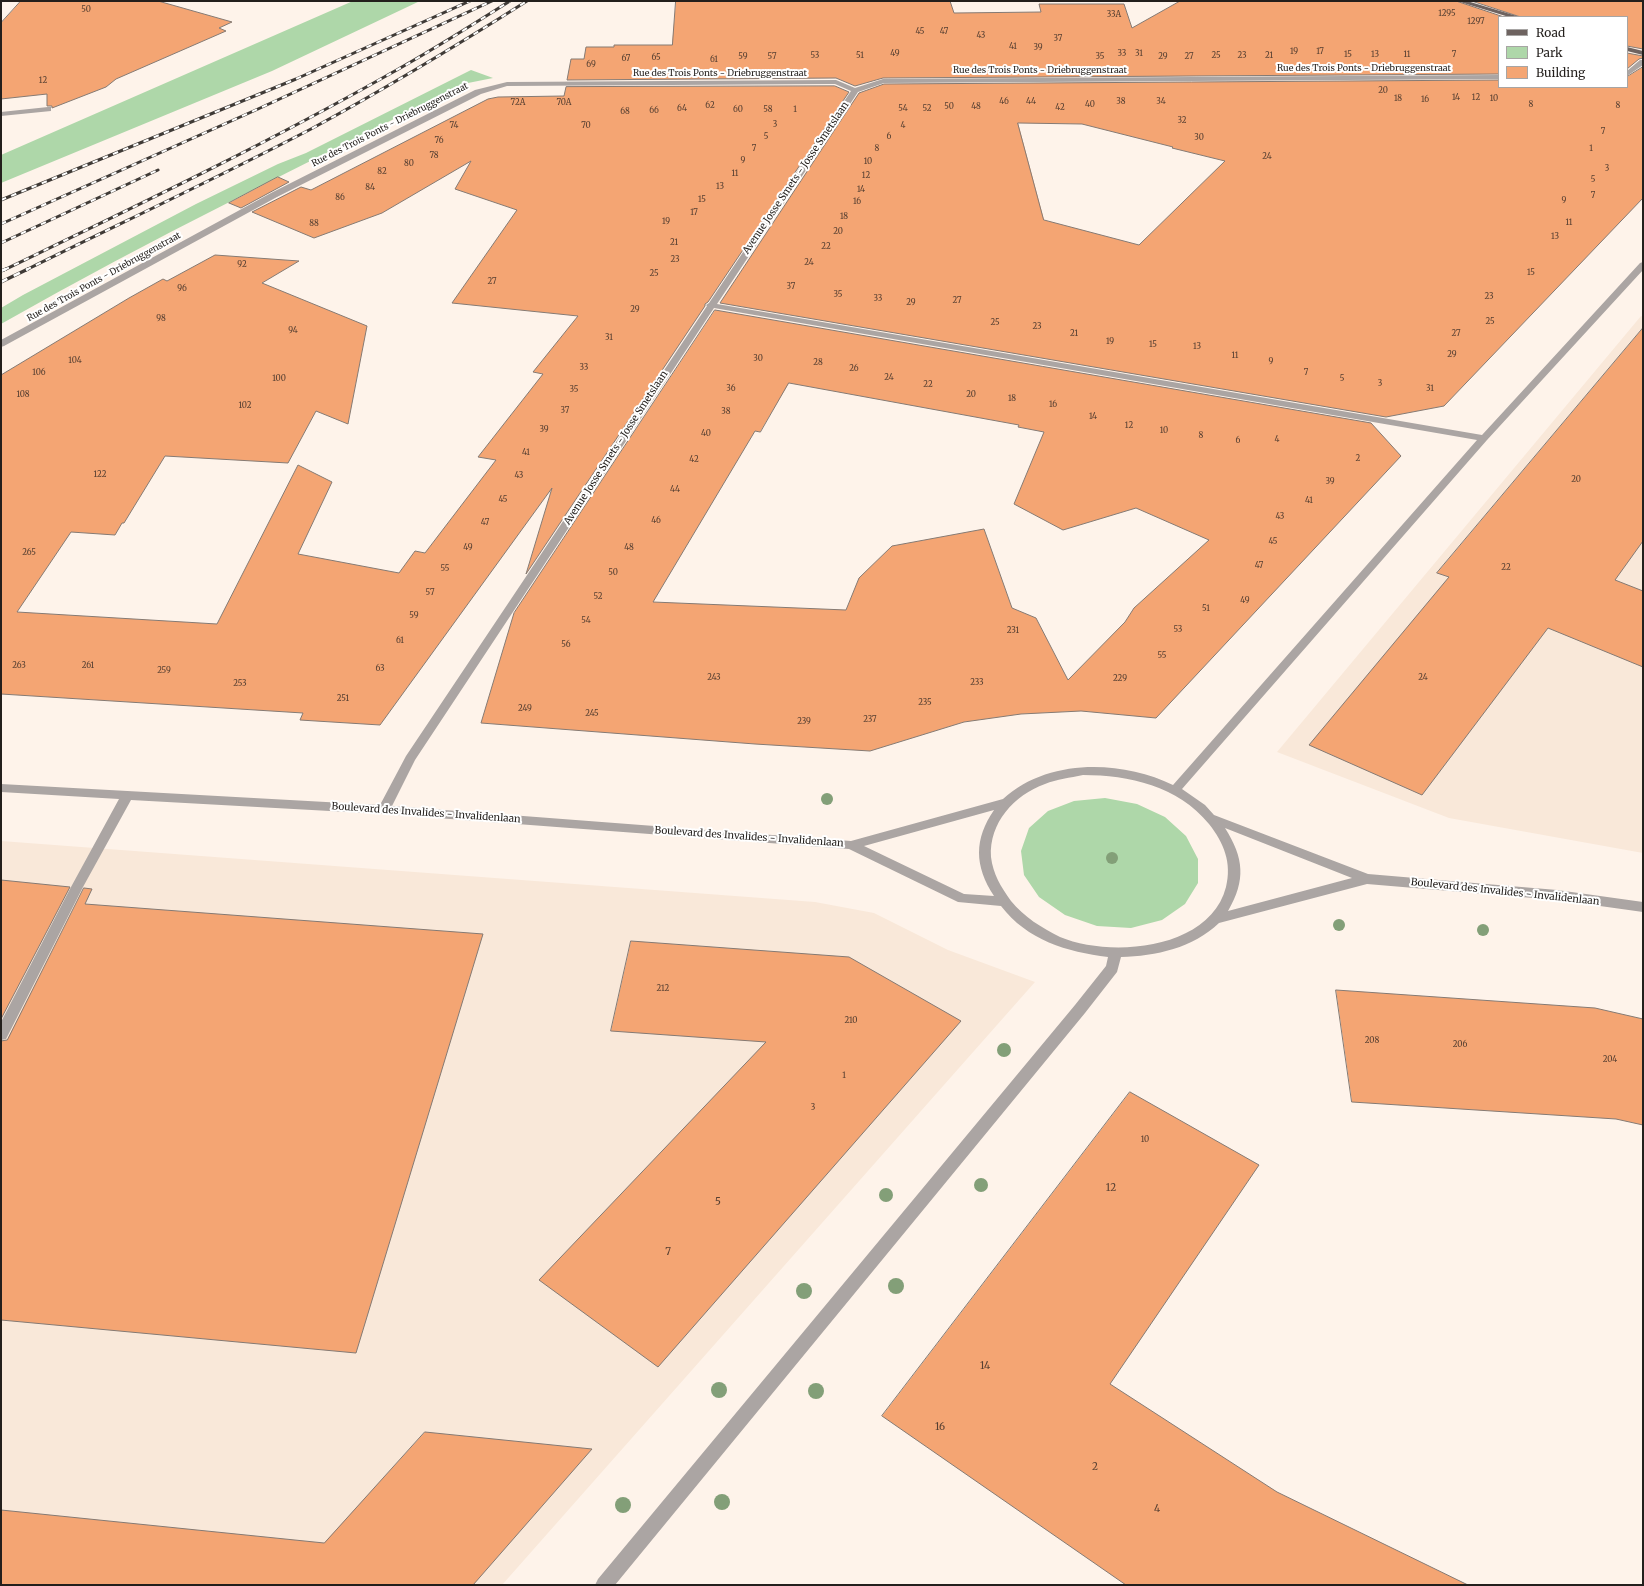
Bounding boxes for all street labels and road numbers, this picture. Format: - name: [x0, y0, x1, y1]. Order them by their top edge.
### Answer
- street label: Rue des Trois Ponts - Driebruggenstraat: [1277, 63, 1451, 73]
- street label: Rue des Trois Ponts - Driebruggenstraat: [953, 65, 1127, 75]
- street label: Rue des Trois Ponts - Driebruggenstraat: [633, 68, 807, 78]
- street label: Rue des Trois Ponts - Driebruggenstraat: [310, 81, 470, 169]
- street label: Avenue Josse Smets - Josse Smetslaan: [740, 99, 852, 257]
- street label: Rue des Trois Ponts - Driebruggenstraat: [25, 230, 183, 324]
- street label: Avenue Josse Smets - Josse Smetslaan: [562, 369, 670, 527]
- street label: Boulevard des Invalides - Invalidenlaan: [331, 800, 521, 826]
- street label: Boulevard des Invalides - Invalidenlaan: [654, 824, 844, 850]
- street label: Boulevard des Invalides - Invalidenlaan: [1410, 876, 1600, 908]

